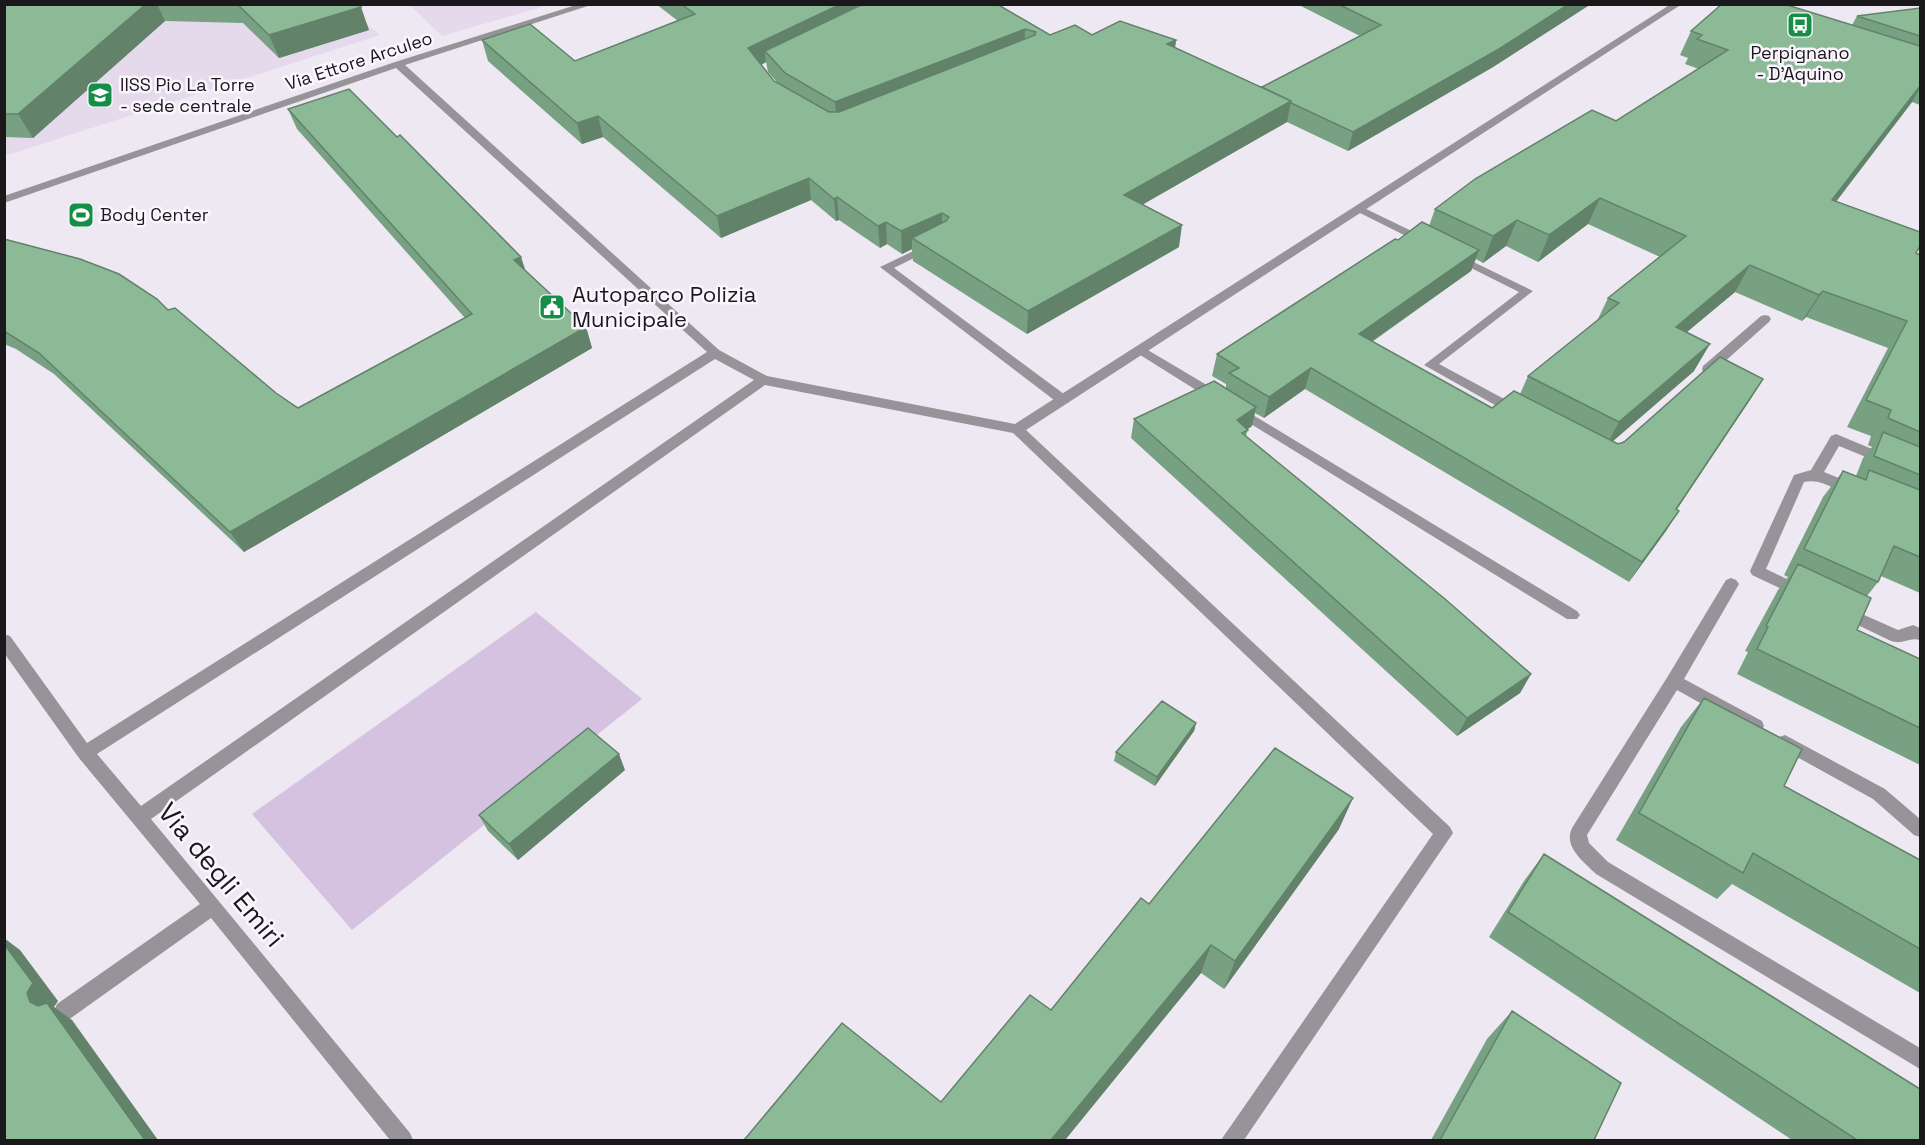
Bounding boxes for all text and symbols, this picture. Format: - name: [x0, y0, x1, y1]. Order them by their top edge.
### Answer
- bus stop icon: Perpignano - D'Aquino: [1785, 10, 1815, 40]
- street label: Via Ettore Arculeo: [282, 26, 435, 95]
- place label: Perpignano - D'Aquino: [1750, 41, 1850, 85]
- place label: IISS Pio La Torre - sede centrale: [120, 73, 255, 117]
- school or university icon: IISS Pio La Torre - sede centrale: [85, 80, 115, 110]
- sports icon: Body Center: [66, 200, 96, 230]
- place label: Body Center: [100, 203, 209, 226]
- place label: Autoparco Polizia Municipale: [572, 280, 757, 333]
- public building icon: Autoparco Polizia Municipale: [537, 292, 567, 322]
- street label: Via degli Emiri: [151, 795, 292, 954]

